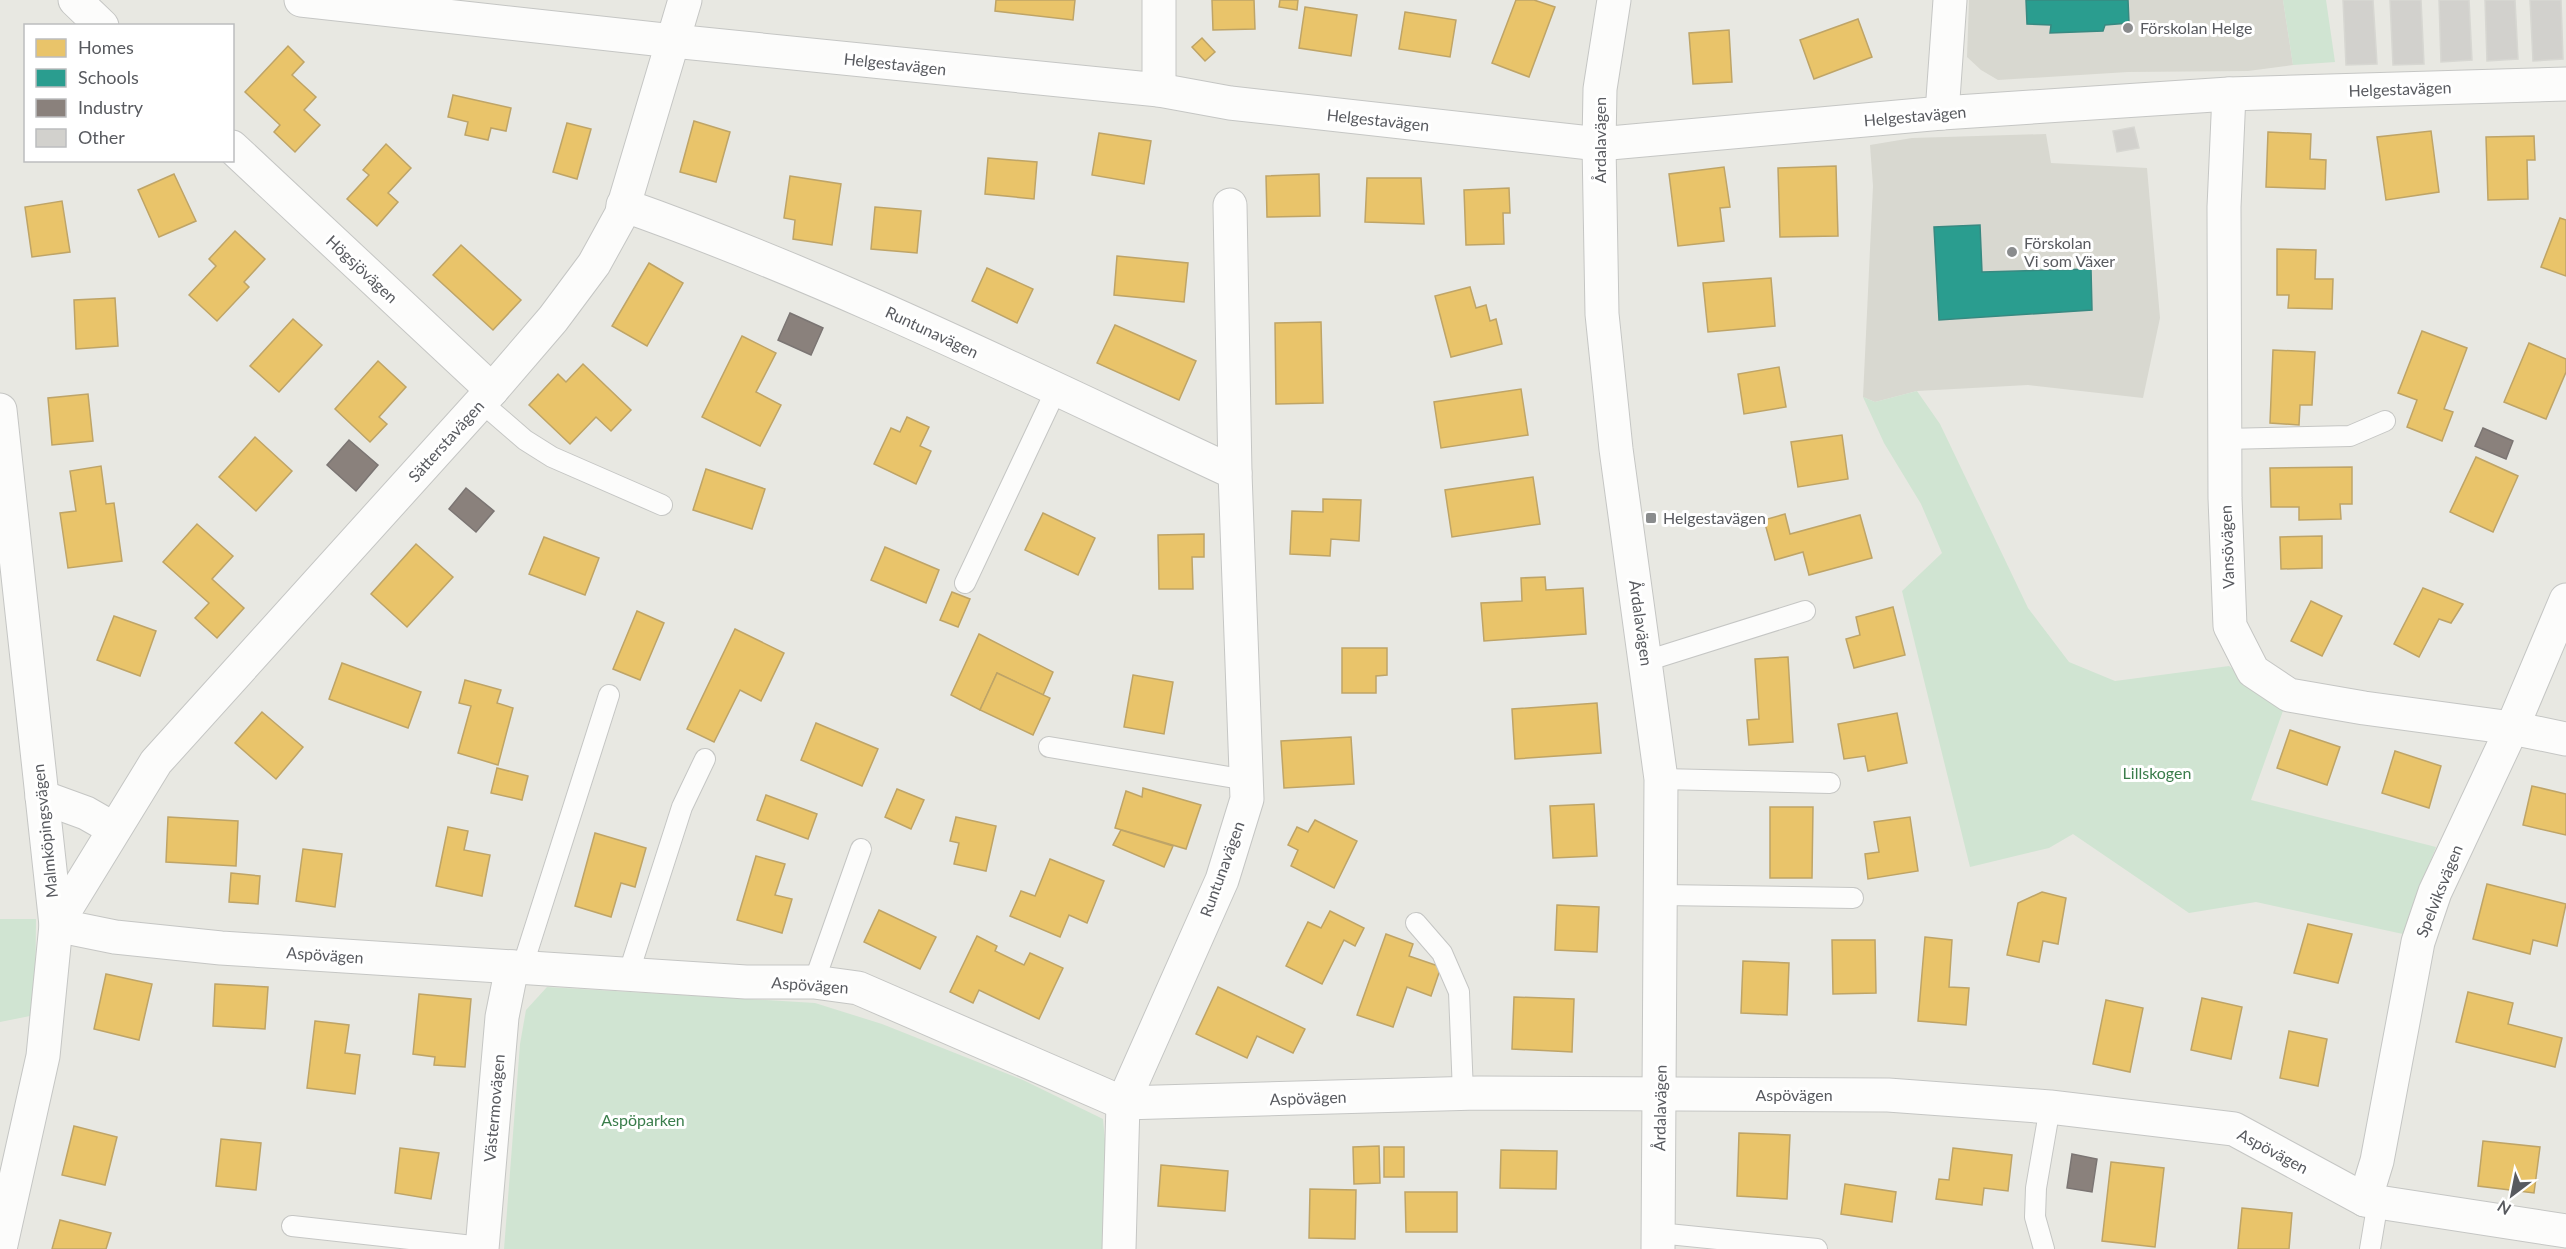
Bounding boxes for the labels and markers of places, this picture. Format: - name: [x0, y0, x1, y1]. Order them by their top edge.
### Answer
- place label: Förskolan Helge: [2140, 18, 2252, 37]
- marker: Förskolan Helge: [2121, 21, 2135, 35]
- place label: Förskolan Vi som Växer: [2024, 233, 2115, 270]
- marker: Förskolan Vi som Växer: [2005, 245, 2019, 259]
- place label: Helgestavägen: [1663, 508, 1766, 527]
- marker: Helgestavägen: [1644, 511, 1658, 525]

